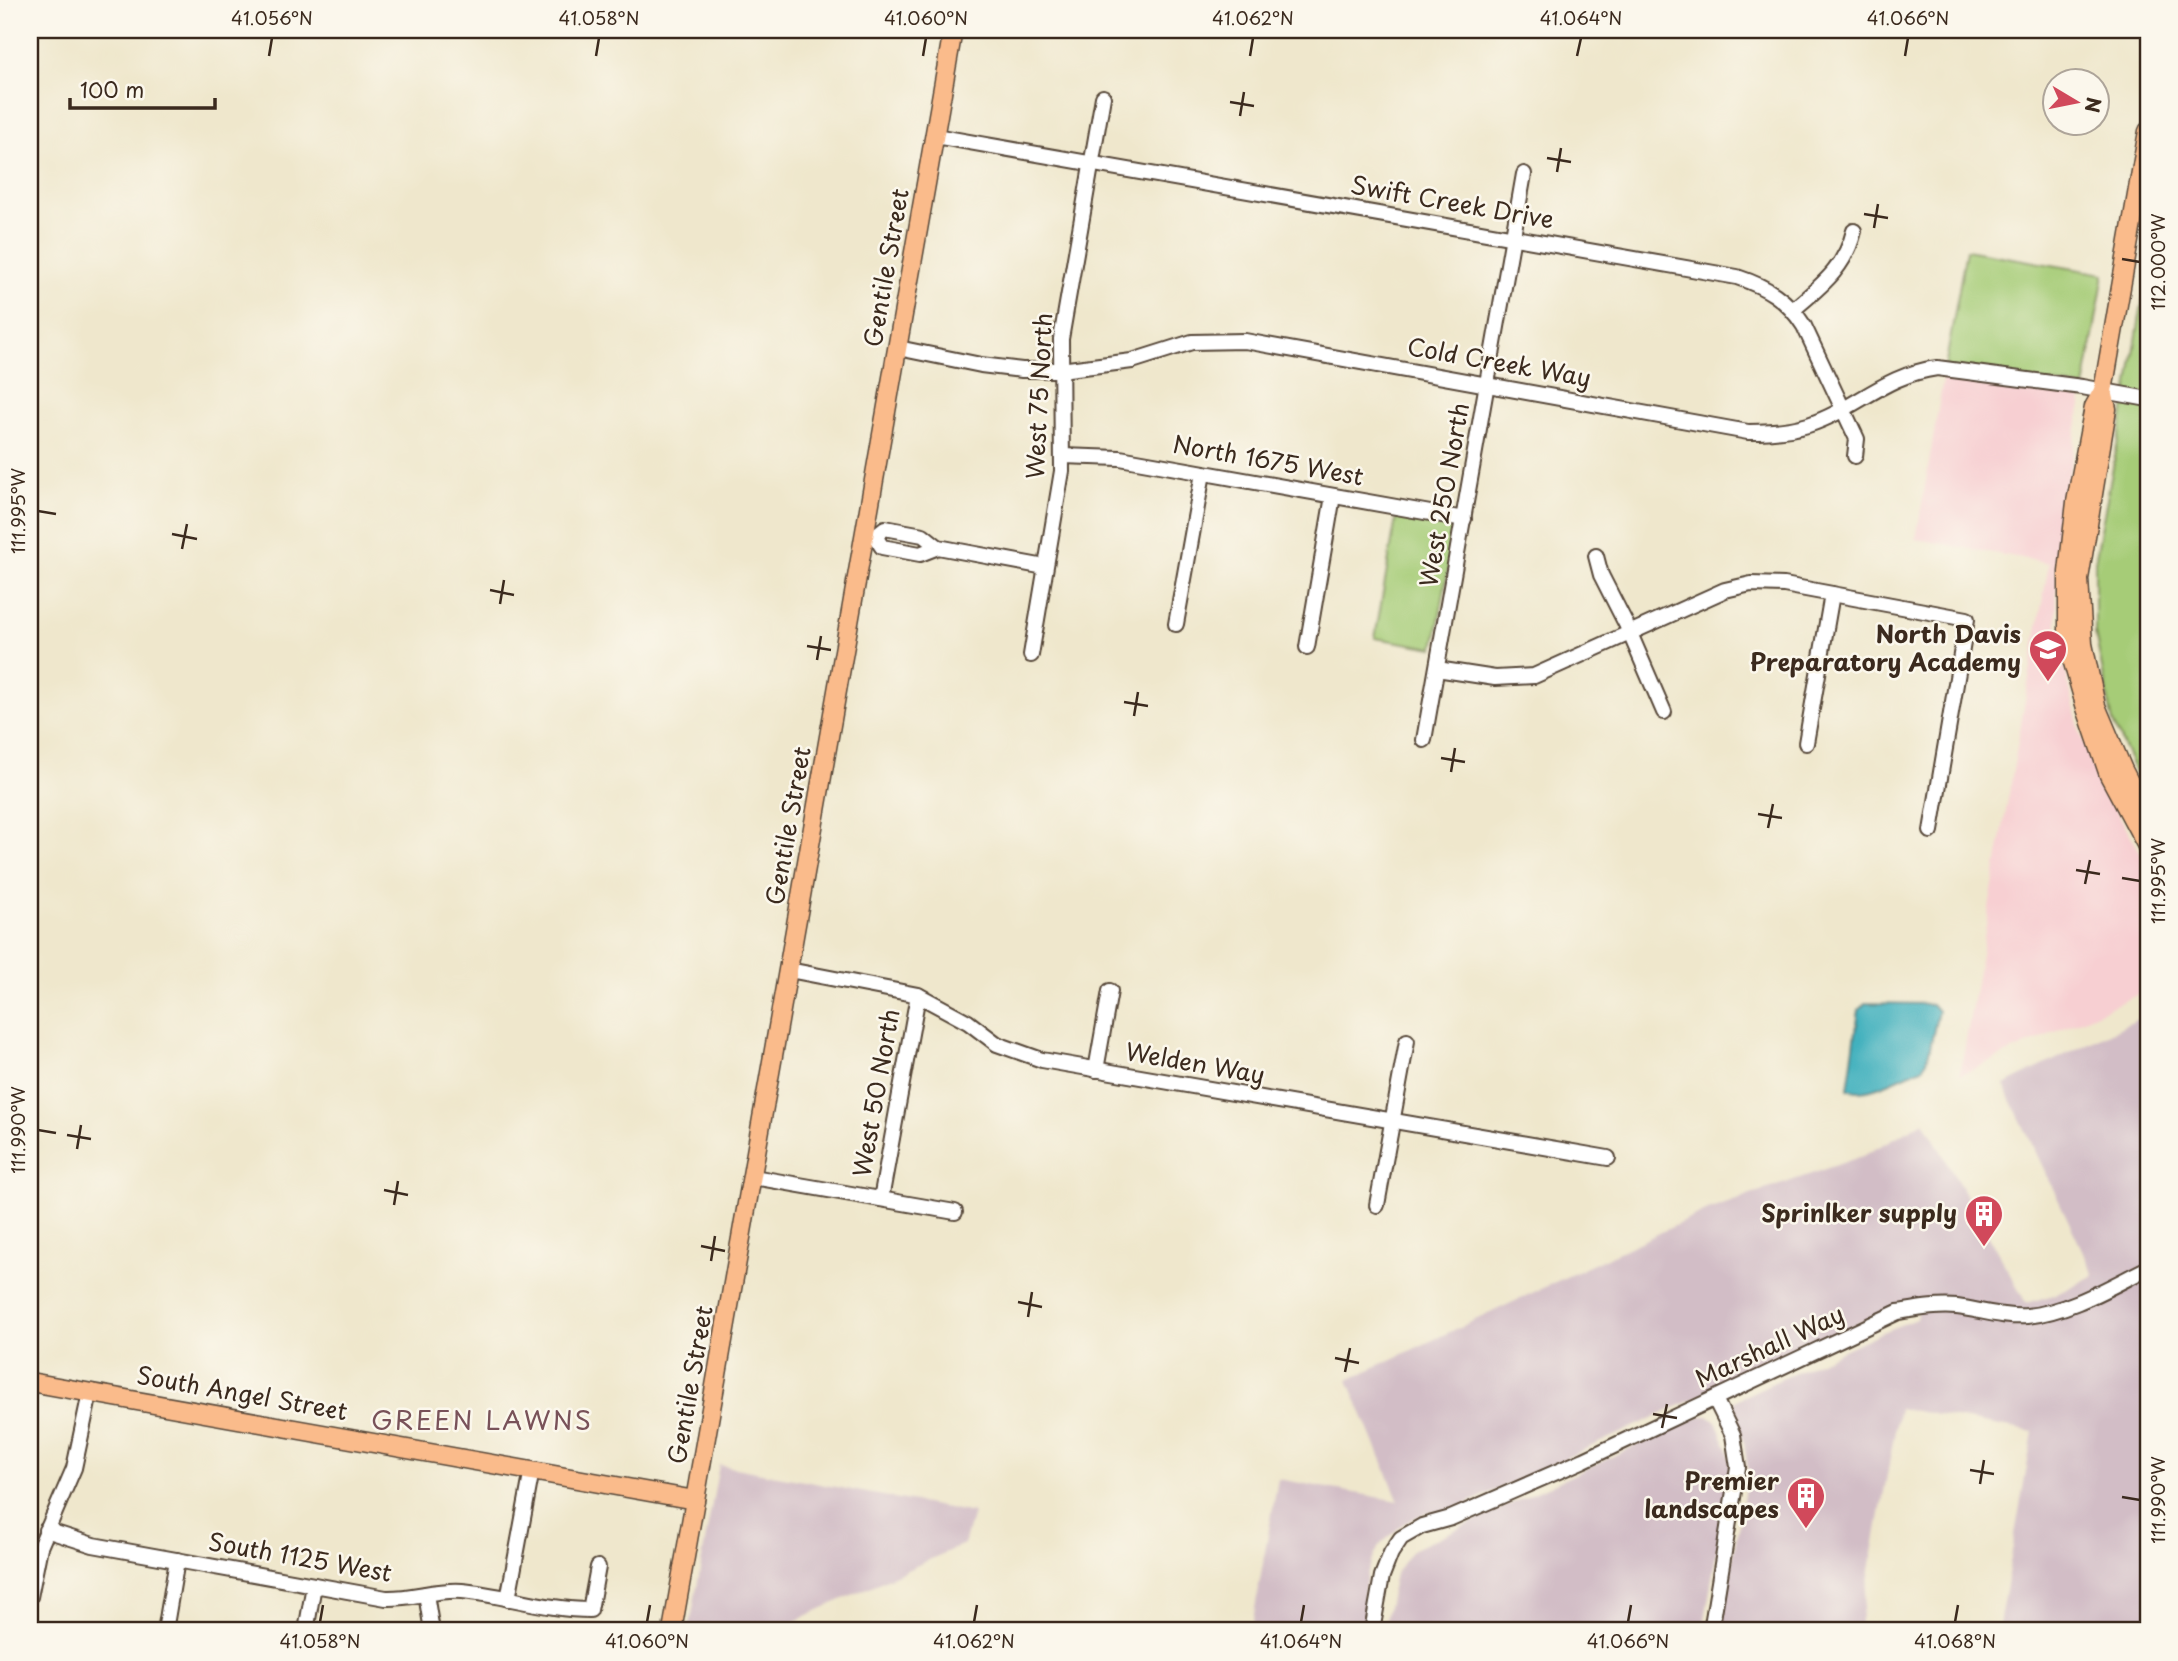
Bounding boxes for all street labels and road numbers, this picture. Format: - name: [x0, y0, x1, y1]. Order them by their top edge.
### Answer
- street label: Swift Creek Drive: [1348, 165, 1557, 237]
- street label: Gentile Street: [853, 186, 917, 350]
- street label: West 75 North: [1016, 312, 1060, 480]
- street label: Cold Creek Way: [1404, 327, 1594, 395]
- street label: West 250 North: [1409, 400, 1477, 590]
- street label: North 1675 West: [1170, 425, 1366, 494]
- street label: Gentile Street: [755, 744, 819, 908]
- street label: West 50 North: [843, 1006, 908, 1180]
- street label: Welden Way: [1123, 1032, 1268, 1092]
- street label: Marshall Way: [1689, 1295, 1850, 1395]
- street label: Gentile Street: [657, 1303, 721, 1467]
- street label: South Angel Street: [134, 1356, 351, 1428]
- street label: South 1125 West: [206, 1522, 395, 1590]

